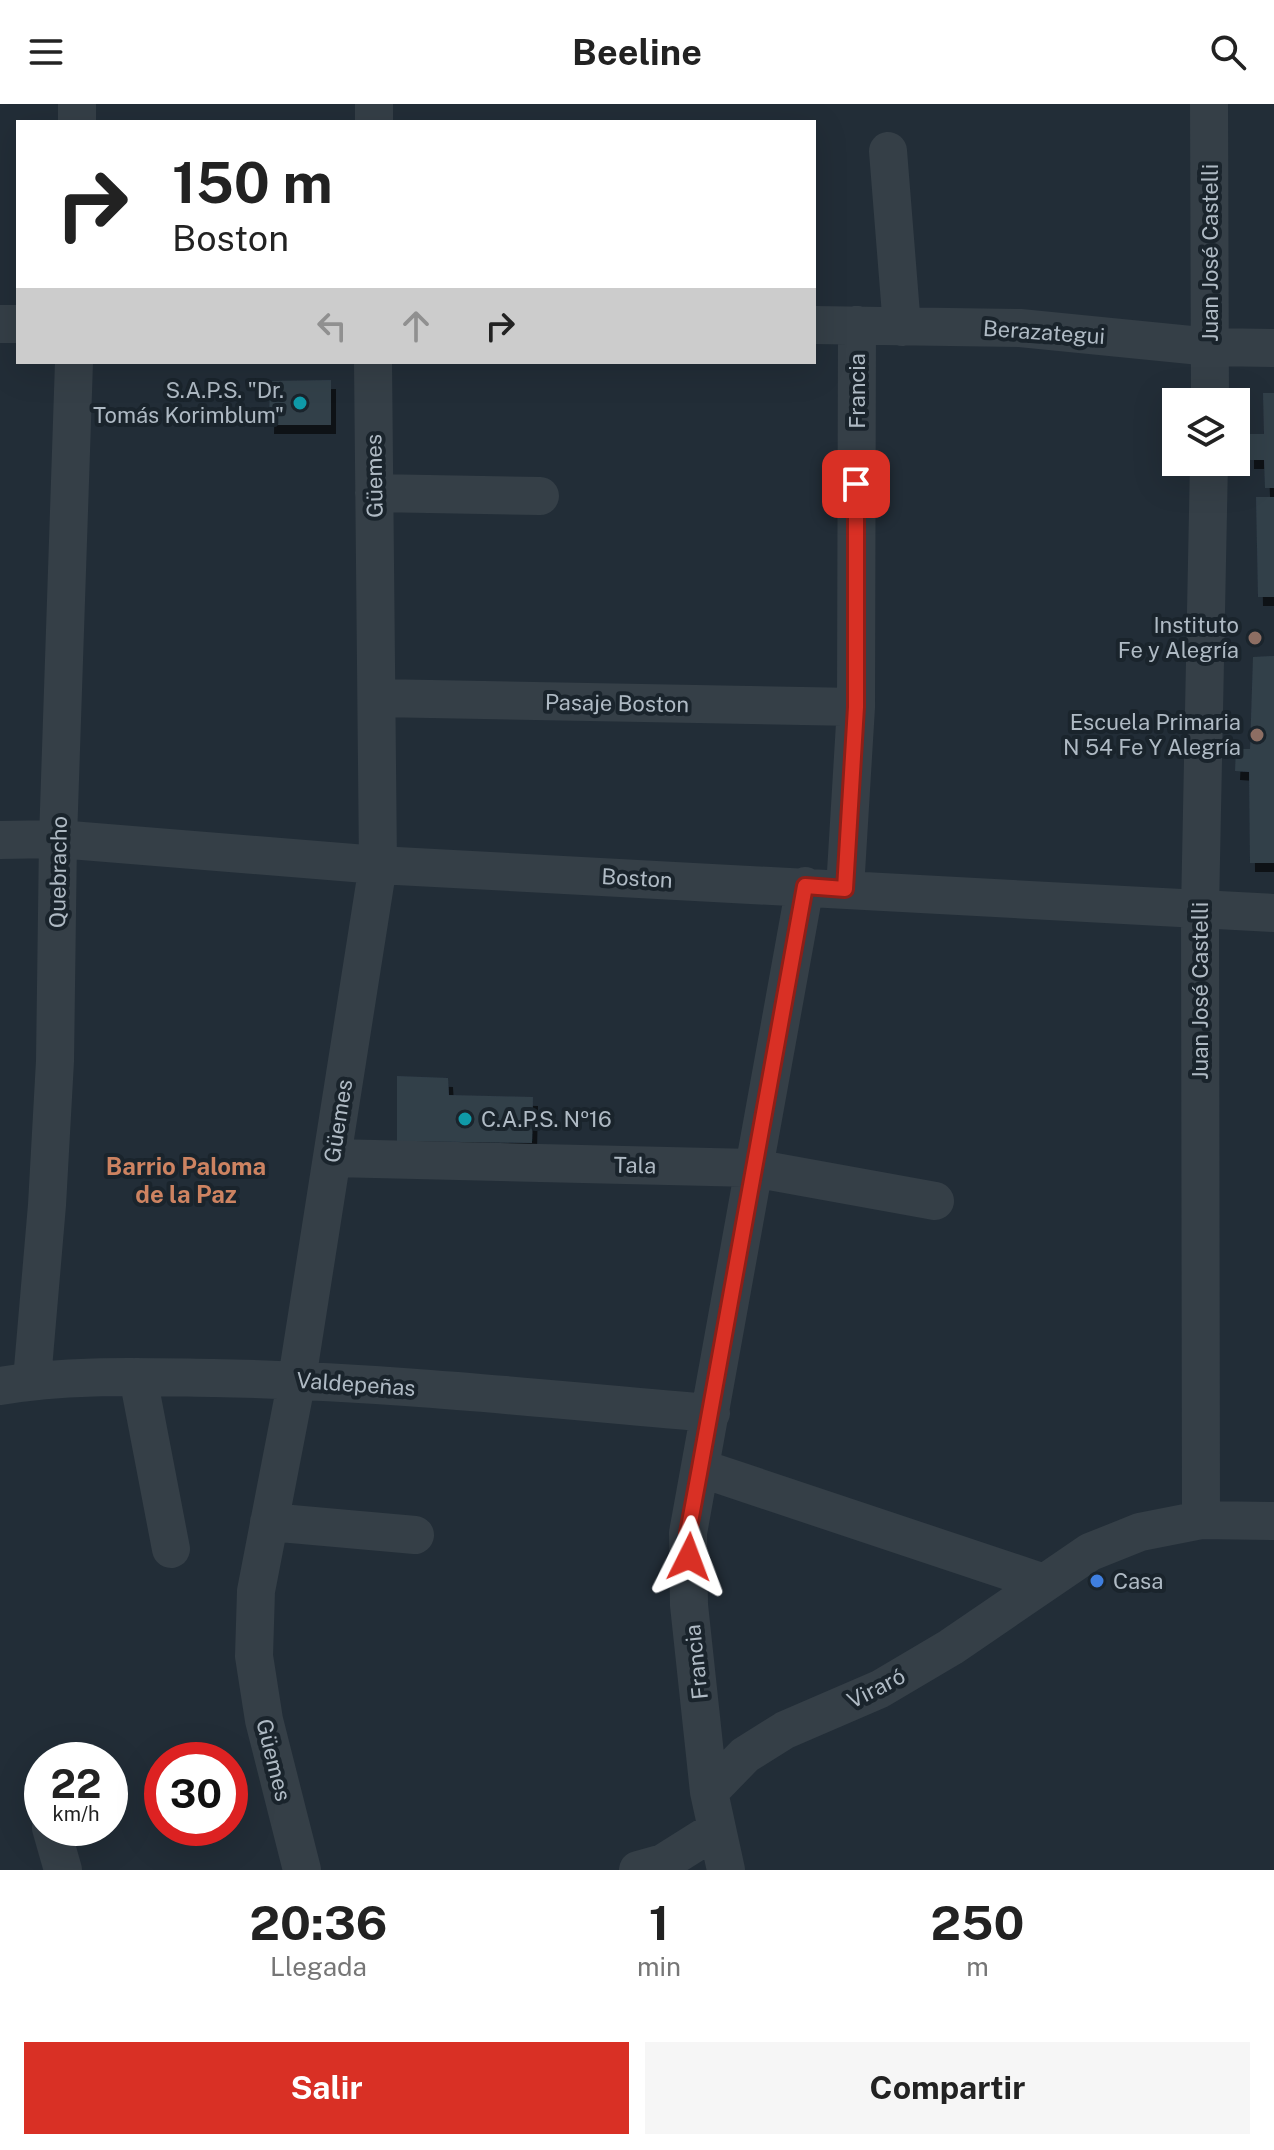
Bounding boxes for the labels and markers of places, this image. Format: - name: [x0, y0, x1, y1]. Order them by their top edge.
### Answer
- place label: S.A.P.S. "Dr. Tomás Korimblum": [93, 377, 284, 428]
- marker: S.A.P.S. "Dr. Tomás Korimblum": [291, 394, 309, 412]
- pin: [822, 450, 890, 518]
- place label: Instituto Fe y Alegría: [1118, 612, 1239, 663]
- marker: Instituto Fe y Alegría: [1246, 629, 1264, 647]
- place label: Escuela Primaria N 54 Fe Y Alegría: [1063, 709, 1241, 760]
- marker: Escuela Primaria N 54 Fe Y Alegría: [1248, 726, 1266, 744]
- place label: C.A.P.S. Nº16: [481, 1106, 612, 1132]
- marker: C.A.P.S. Nº16: [456, 1110, 474, 1128]
- place label: Casa: [1113, 1568, 1163, 1594]
- marker: Casa: [1088, 1572, 1106, 1590]

